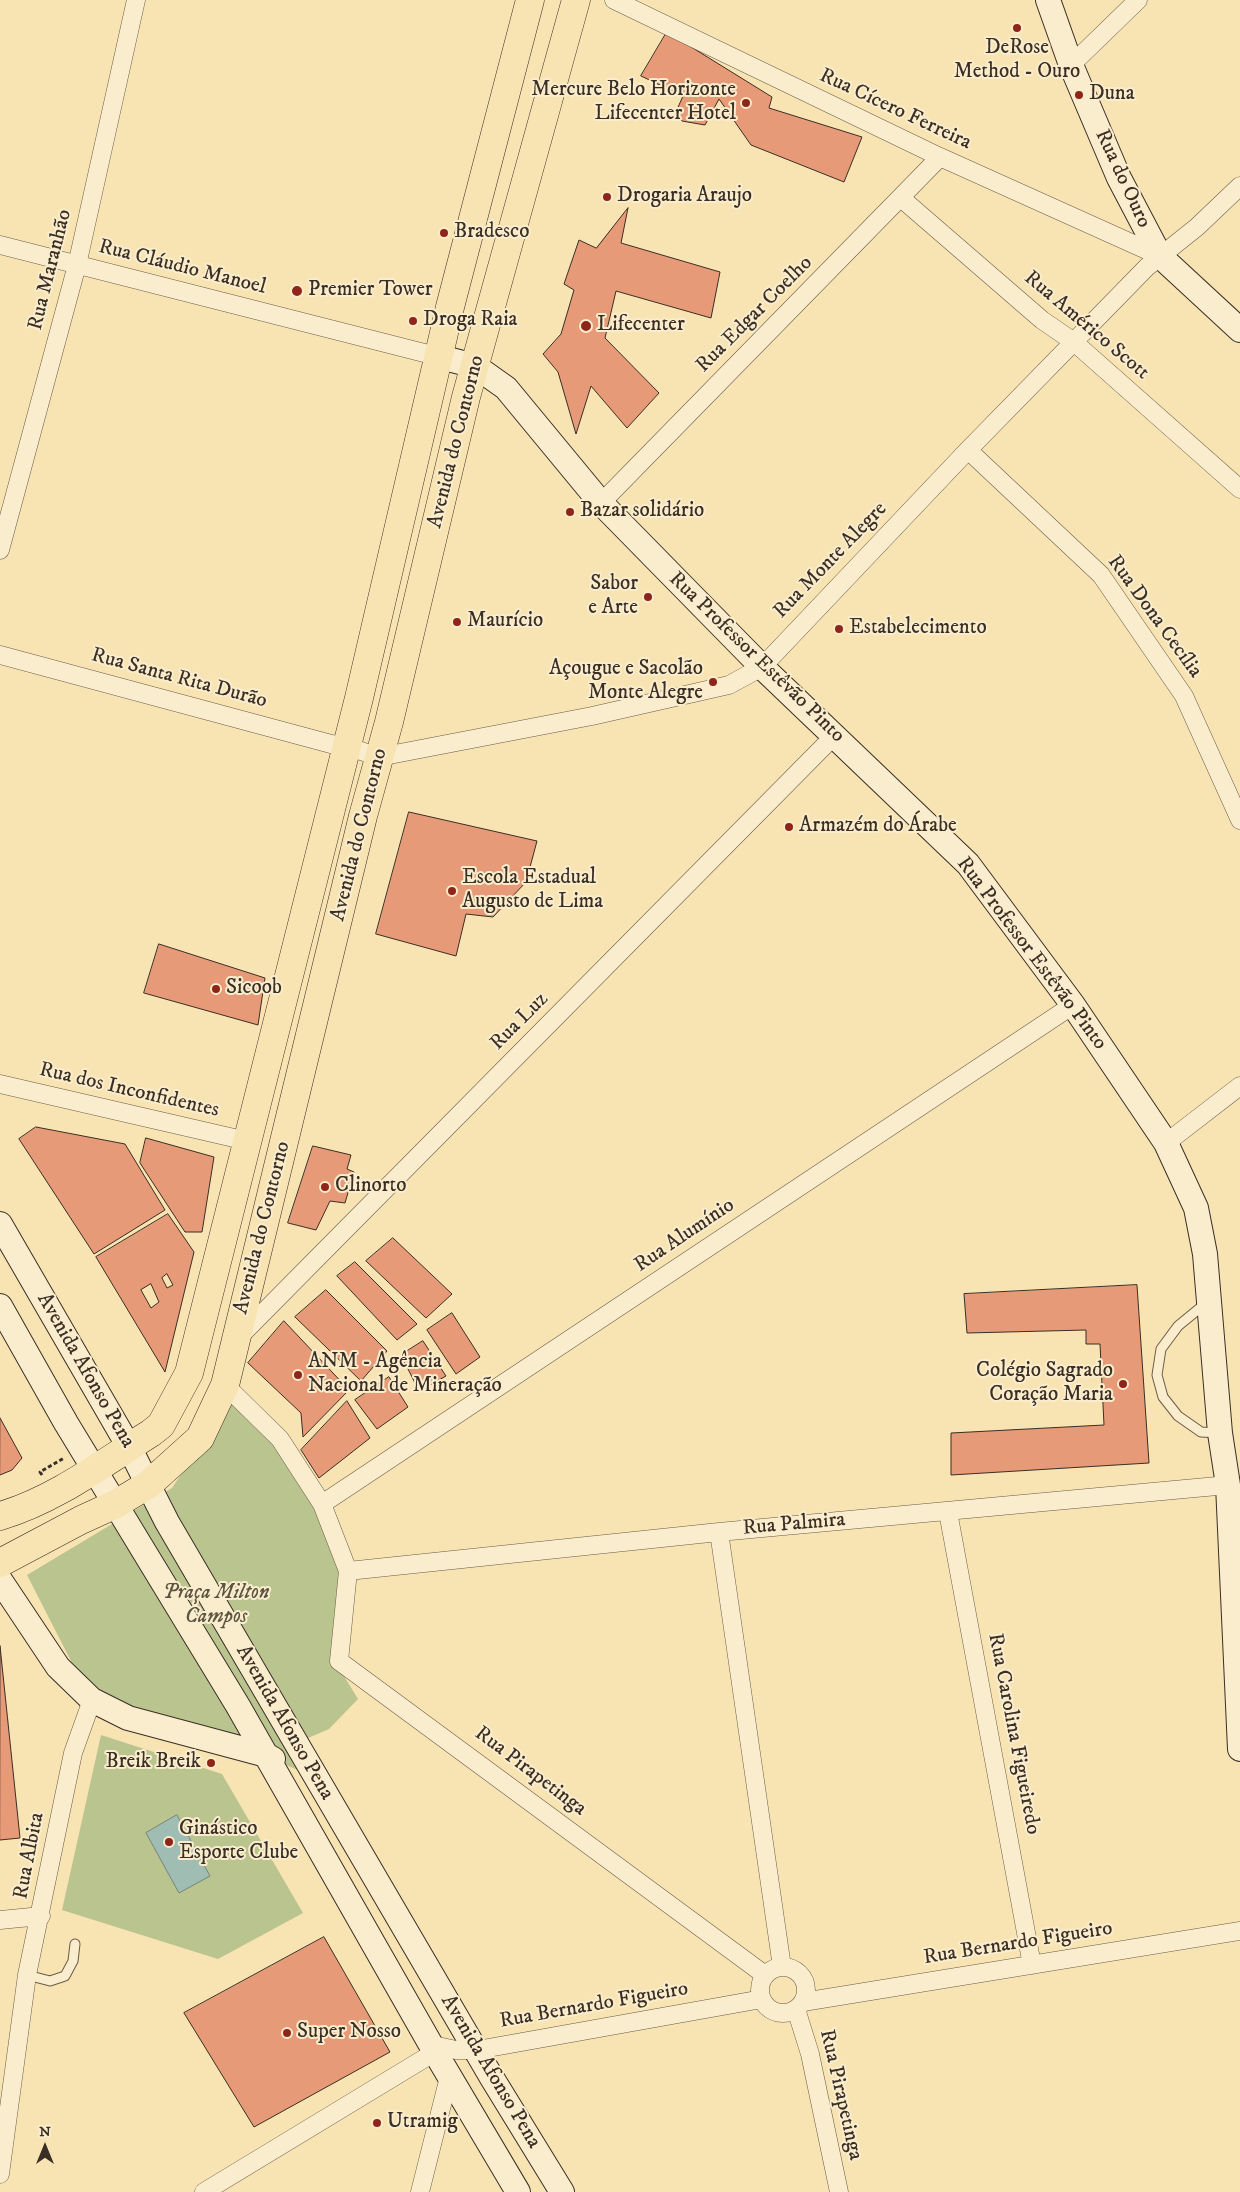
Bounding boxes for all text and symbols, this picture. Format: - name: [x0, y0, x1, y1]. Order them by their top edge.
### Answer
- marker: DeRose Method - Ouro: [1011, 22, 1023, 34]
- place label: DeRose Method - Ouro: [954, 36, 1080, 86]
- street label: Rua Cícero Ferreira: [815, 64, 975, 156]
- place label: Mercure Belo Horizonte Lifecenter Hotel: [531, 78, 736, 128]
- place label: Duna: [1089, 82, 1135, 108]
- marker: Duna: [1073, 89, 1085, 101]
- marker: Mercure Belo Horizonte Lifecenter Hotel: [740, 97, 752, 109]
- street label: Rua do Ouro: [1088, 126, 1156, 232]
- place label: Drogaria Araujo: [617, 184, 752, 210]
- marker: Drogaria Araujo: [601, 191, 613, 203]
- street label: Rua Maranhão: [24, 207, 78, 333]
- place label: Bradesco: [454, 220, 529, 246]
- marker: Bradesco: [438, 227, 450, 239]
- street label: Rua Cláudio Manoel: [96, 235, 268, 301]
- street label: Rua Edgar Coelho: [691, 251, 819, 379]
- street label: Rua Américo Scott: [1018, 266, 1154, 386]
- place label: Premier Tower: [308, 278, 433, 304]
- marker: Premier Tower: [290, 284, 304, 298]
- place label: Droga Raia: [423, 308, 518, 334]
- place label: Lifecenter: [597, 313, 685, 339]
- marker: Droga Raia: [407, 315, 419, 327]
- marker: Lifecenter: [579, 319, 593, 333]
- street label: Avenida do Contorno: [423, 353, 491, 531]
- street label: Rua Monte Alegre: [769, 497, 893, 625]
- place label: Bazar solidário: [580, 499, 704, 525]
- marker: Bazar solidário: [564, 506, 576, 518]
- street label: Rua Dona Cecília: [1101, 551, 1207, 683]
- street label: Rua Professor Estêvão Pinto: [663, 567, 849, 749]
- place label: Sabor e Arte: [588, 572, 638, 622]
- marker: Sabor e Arte: [642, 591, 654, 603]
- place label: Maurício: [467, 609, 543, 635]
- marker: Maurício: [451, 616, 463, 628]
- place label: Estabelecimento: [849, 616, 987, 642]
- marker: Estabelecimento: [833, 623, 845, 635]
- street label: Rua Santa Rita Durão: [88, 643, 270, 715]
- place label: Açougue e Sacolão Monte Alegre: [549, 657, 703, 707]
- marker: Açougue e Sacolão Monte Alegre: [707, 676, 719, 688]
- street label: Avenida do Contorno: [326, 746, 394, 924]
- place label: Armazém do Árabe: [799, 814, 957, 840]
- marker: Armazém do Árabe: [783, 821, 795, 833]
- street label: Rua Professor Estêvão Pinto: [950, 853, 1112, 1055]
- place label: Escola Estadual Augusto de Lima: [462, 866, 603, 916]
- marker: Escola Estadual Augusto de Lima: [446, 885, 458, 897]
- place label: Sicoob: [226, 976, 282, 1002]
- marker: Sicoob: [210, 983, 222, 995]
- street label: Rua Luz: [486, 988, 554, 1056]
- street label: Rua dos Inconfidentes: [37, 1058, 221, 1124]
- street label: Avenida do Contorno: [229, 1139, 297, 1317]
- place label: Clinorto: [335, 1174, 406, 1200]
- marker: Clinorto: [319, 1181, 331, 1193]
- street label: Rua Alumínio: [630, 1193, 740, 1279]
- street label: Avenida Afonso Pena: [30, 1289, 140, 1453]
- place label: ANM - Agência Nacional de Mineração: [308, 1350, 502, 1400]
- place label: Colégio Sagrado Coração Maria: [976, 1359, 1113, 1409]
- marker: ANM - Agência Nacional de Mineração: [292, 1369, 304, 1381]
- marker: Colégio Sagrado Coração Maria: [1117, 1378, 1129, 1390]
- street label: Rua Palmira: [742, 1508, 846, 1542]
- park label: Praça Milton Campos: [163, 1581, 269, 1631]
- street label: Rua Carolina Figueiredo: [981, 1631, 1045, 1837]
- street label: Avenida Afonso Pena: [229, 1641, 339, 1805]
- street label: Rua Pirapetinga: [469, 1722, 591, 1822]
- place label: Breik Breik: [105, 1750, 201, 1776]
- marker: Breik Breik: [205, 1757, 217, 1769]
- street label: Rua Albita: [9, 1810, 51, 1902]
- place label: Ginástico Esporte Clube: [179, 1817, 298, 1867]
- marker: Ginástico Esporte Clube: [163, 1836, 175, 1848]
- street label: Rua Bernardo Figueiro: [922, 1917, 1114, 1971]
- street label: Rua Bernardo Figueiro: [498, 1977, 690, 2035]
- street label: Avenida Afonso Pena: [434, 1991, 546, 2153]
- place label: Super Nosso: [297, 2020, 401, 2046]
- marker: Super Nosso: [281, 2027, 293, 2039]
- street label: Rua Pirapetinga: [813, 2027, 867, 2163]
- place label: Utramig: [387, 2110, 458, 2136]
- marker: Utramig: [371, 2117, 383, 2129]
- north arrow: [20, 2122, 70, 2172]
- text: N: [39, 2123, 51, 2141]

